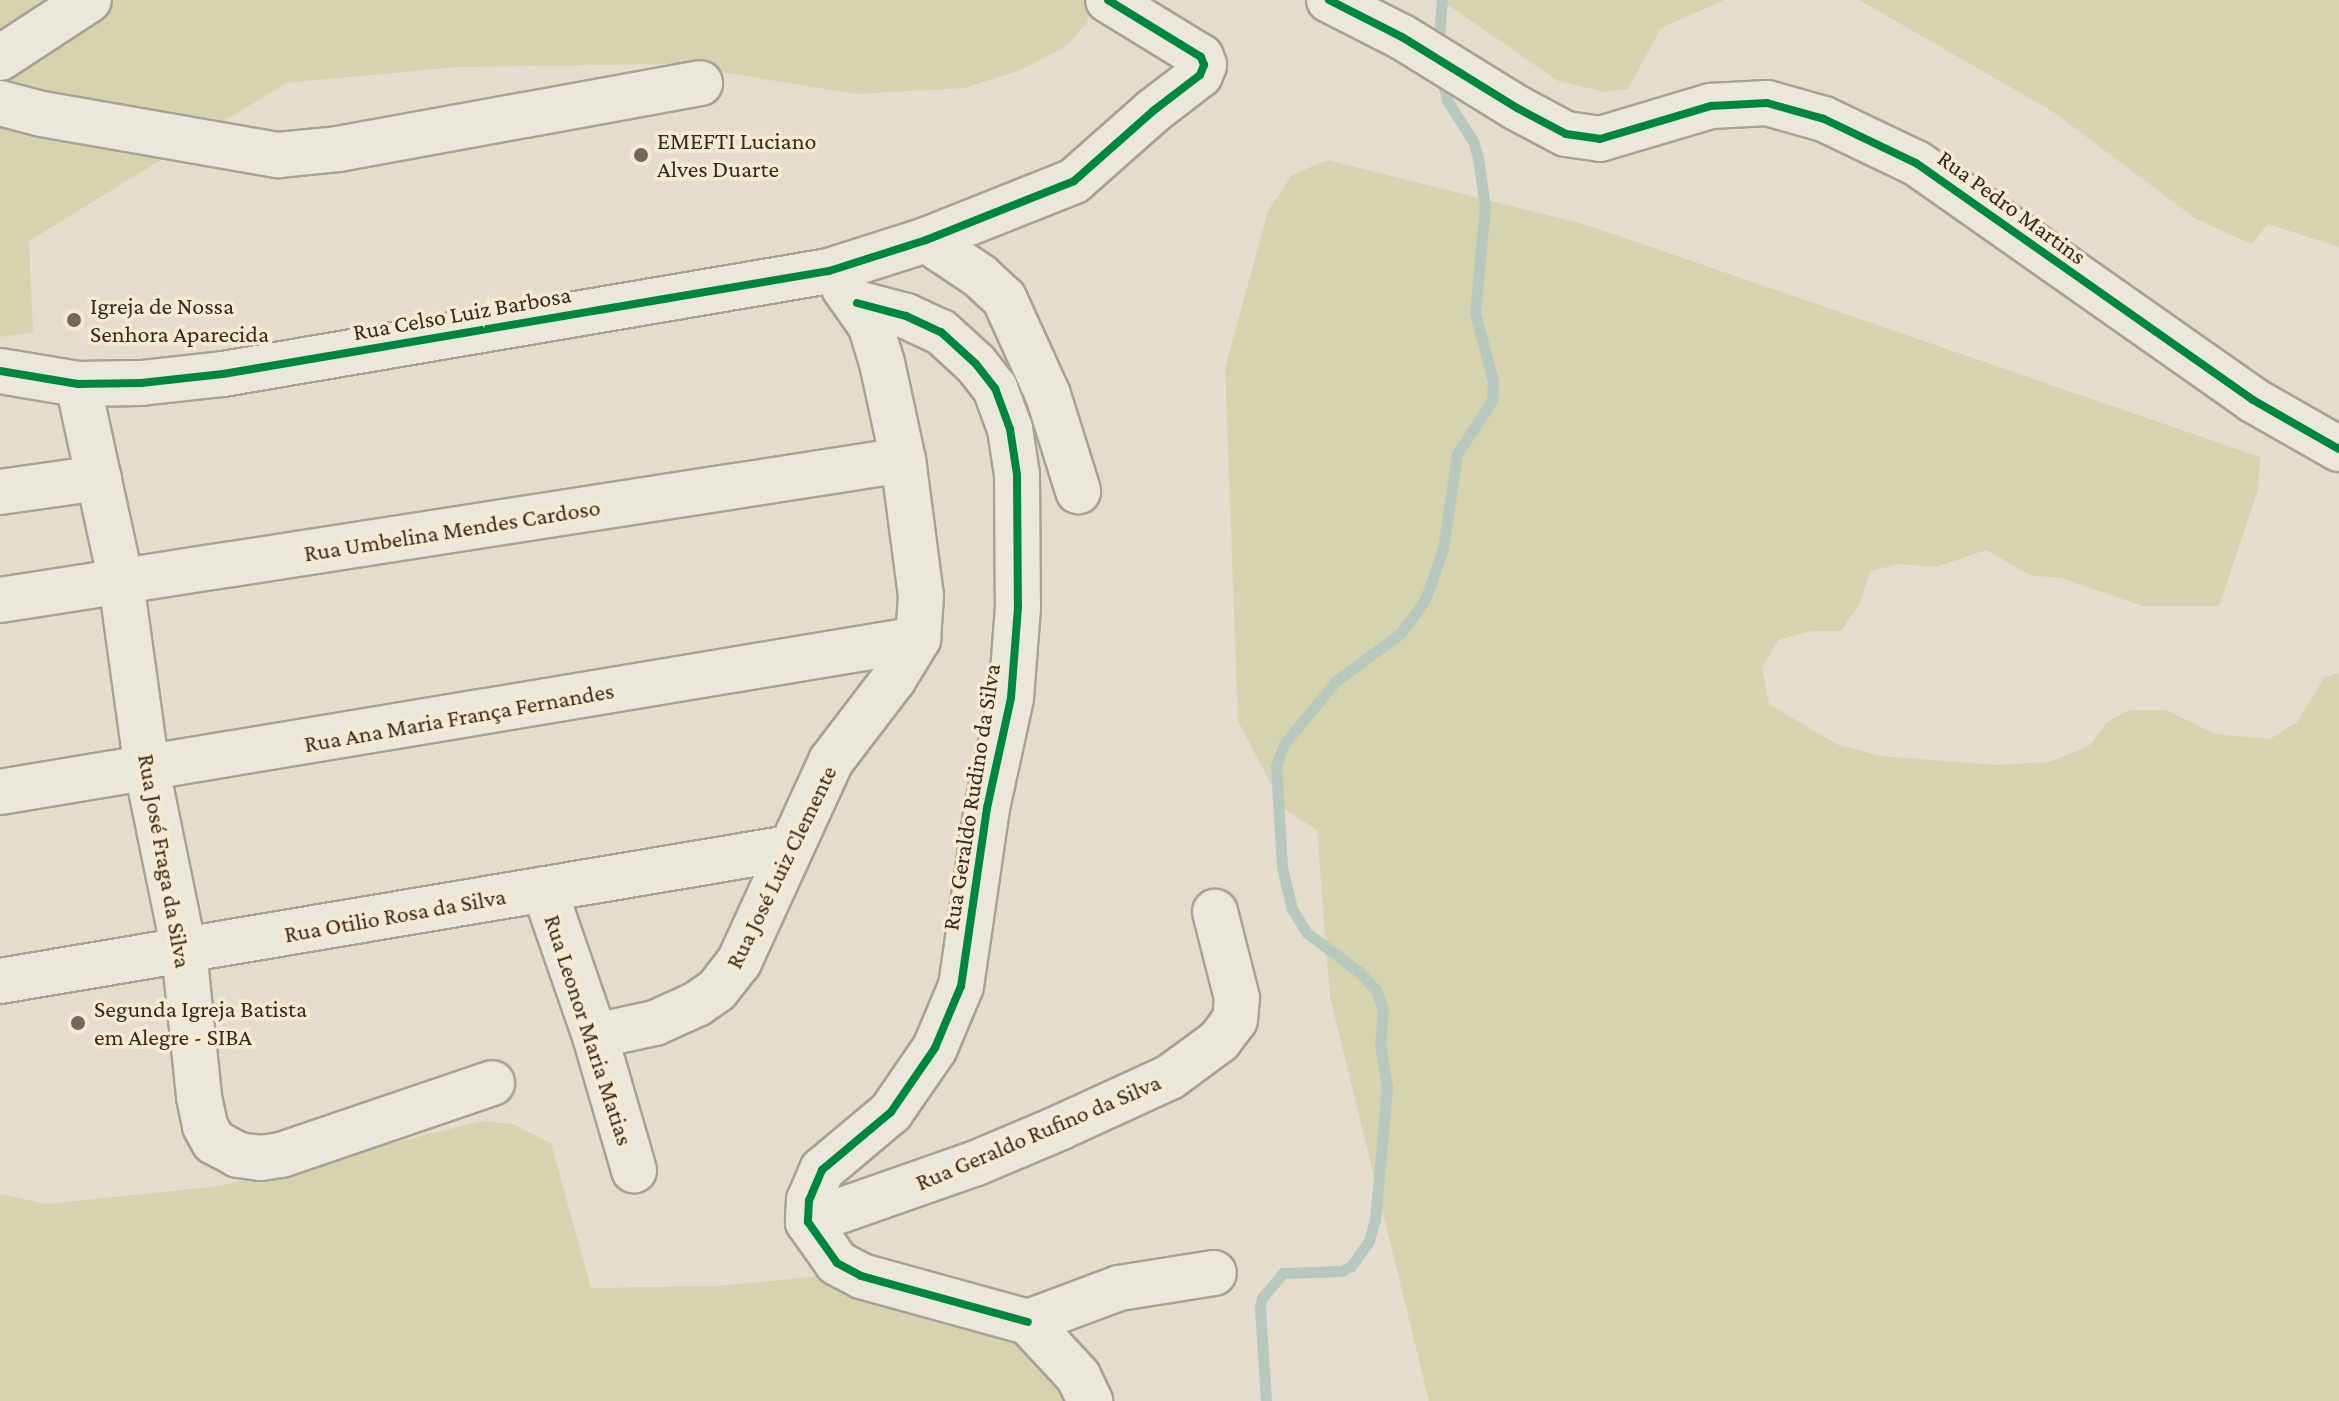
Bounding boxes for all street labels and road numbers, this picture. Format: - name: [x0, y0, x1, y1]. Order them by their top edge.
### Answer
- street label: Rua Pedro Martins: [1932, 143, 2092, 271]
- street label: Rua Celso Luiz Barbosa: [351, 280, 573, 346]
- street label: Rua Umbelina Mendes Cardoso: [302, 492, 602, 568]
- street label: Rua Geraldo Rudino da Silva: [936, 662, 1006, 932]
- street label: Rua Ana Maria França Fernandes: [302, 676, 616, 758]
- street label: Rua José Fraga da Silva: [132, 752, 198, 970]
- street label: Rua José Luiz Clemente: [719, 761, 843, 973]
- street label: Rua Otilio Rosa da Silva: [282, 881, 508, 949]
- street label: Rua Leonor Maria Matias: [538, 911, 640, 1149]
- street label: Rua Geraldo Rufino da Silva: [911, 1067, 1165, 1197]

